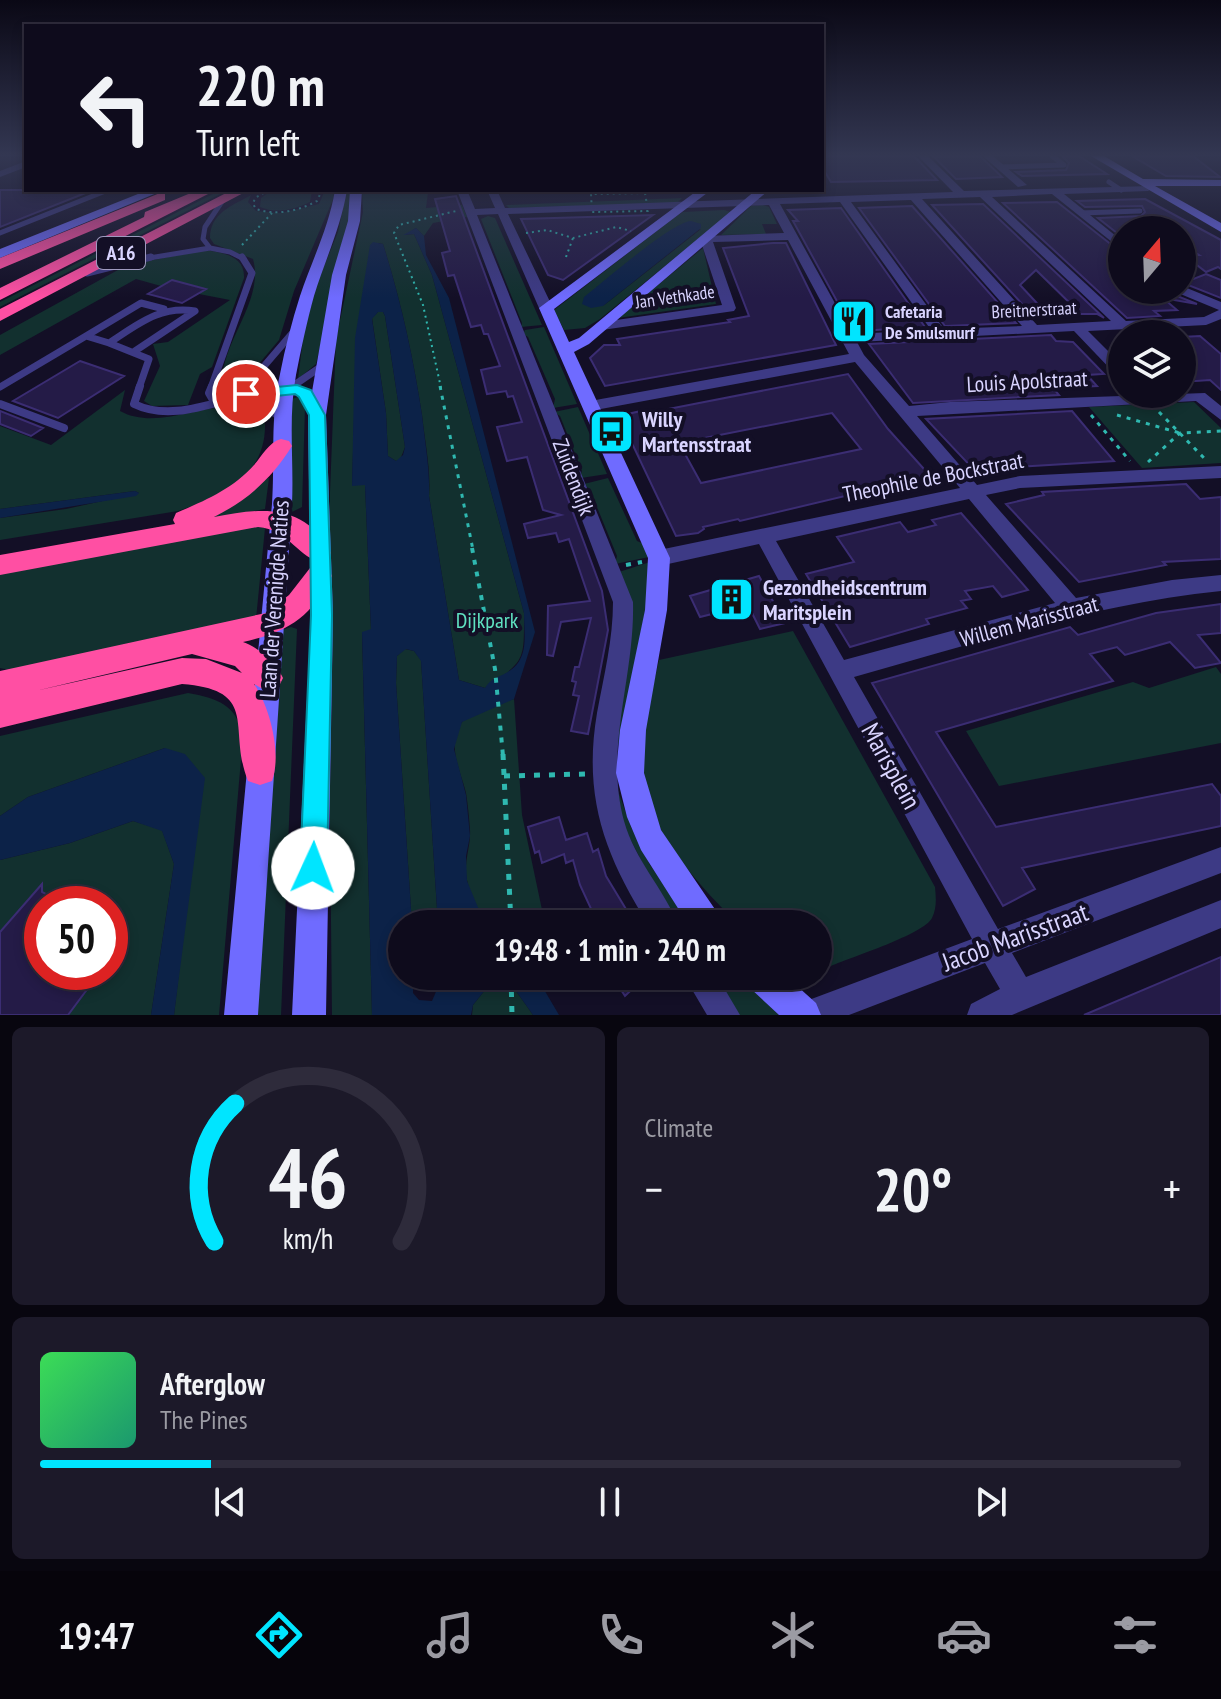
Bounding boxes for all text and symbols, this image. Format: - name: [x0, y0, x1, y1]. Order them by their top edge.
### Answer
- text: 220 m: [196, 49, 325, 121]
- icon: left: [64, 56, 168, 160]
- text: Turn left: [196, 119, 300, 166]
- north arrow: [1108, 216, 1196, 304]
- map controls: [1108, 216, 1196, 408]
- road number: A16: [97, 237, 145, 269]
- street label: Jan Vethkade: [633, 280, 716, 314]
- street label: Breitnerstraat: [991, 296, 1077, 323]
- restaurant icon: Cafetaria De Smulsmurf: [830, 298, 878, 346]
- place label: Cafetaria De Smulsmurf: [885, 300, 976, 344]
- button: layers: [1108, 320, 1196, 408]
- pin: [212, 360, 280, 428]
- street label: Louis Apolstraat: [966, 364, 1088, 398]
- icon: arrive: [224, 372, 268, 416]
- place label: Willy Martensstraat: [641, 405, 752, 458]
- bus stop icon: Willy Martensstraat: [587, 408, 635, 456]
- street label: Zuidendijk: [547, 435, 601, 520]
- street label: Theophile de Bockstraat: [840, 446, 1026, 508]
- street label: Laan der Verenigde Naties: [253, 499, 295, 699]
- place label: Gezondheidscentrum Maritsplein: [763, 573, 927, 626]
- building icon: Gezondheidscentrum Maritsplein: [708, 576, 756, 624]
- street label: Willem Marisstraat: [957, 589, 1101, 653]
- park label: Dijkpark: [456, 606, 519, 634]
- street label: Marisplein: [854, 717, 929, 815]
- position arrow: [271, 826, 355, 910]
- speed limit sign: 50: [24, 886, 128, 990]
- street label: Jacob Marisstraat: [936, 895, 1092, 979]
- text: 19:48 · 1 min · 240 m: [494, 930, 726, 969]
- text: Climate: [645, 1111, 713, 1144]
- text: 46: [268, 1123, 348, 1231]
- text: 20°: [873, 1150, 952, 1228]
- text: −: [645, 1160, 663, 1217]
- text: +: [1163, 1160, 1181, 1217]
- text: km/h: [283, 1220, 334, 1257]
- text: Afterglow: [160, 1364, 265, 1403]
- text: The Pines: [160, 1403, 248, 1436]
- icon: previous: [208, 1480, 252, 1524]
- icon: pause: [588, 1480, 632, 1524]
- icon: next: [969, 1480, 1013, 1524]
- icon: directions: [251, 1607, 307, 1663]
- icon: music: [422, 1607, 478, 1663]
- icon: phone: [593, 1607, 649, 1663]
- icon: climate: [765, 1607, 821, 1663]
- icon: car: [936, 1607, 992, 1663]
- icon: filters: [1107, 1607, 1163, 1663]
- text: 19:47: [58, 1612, 136, 1659]

